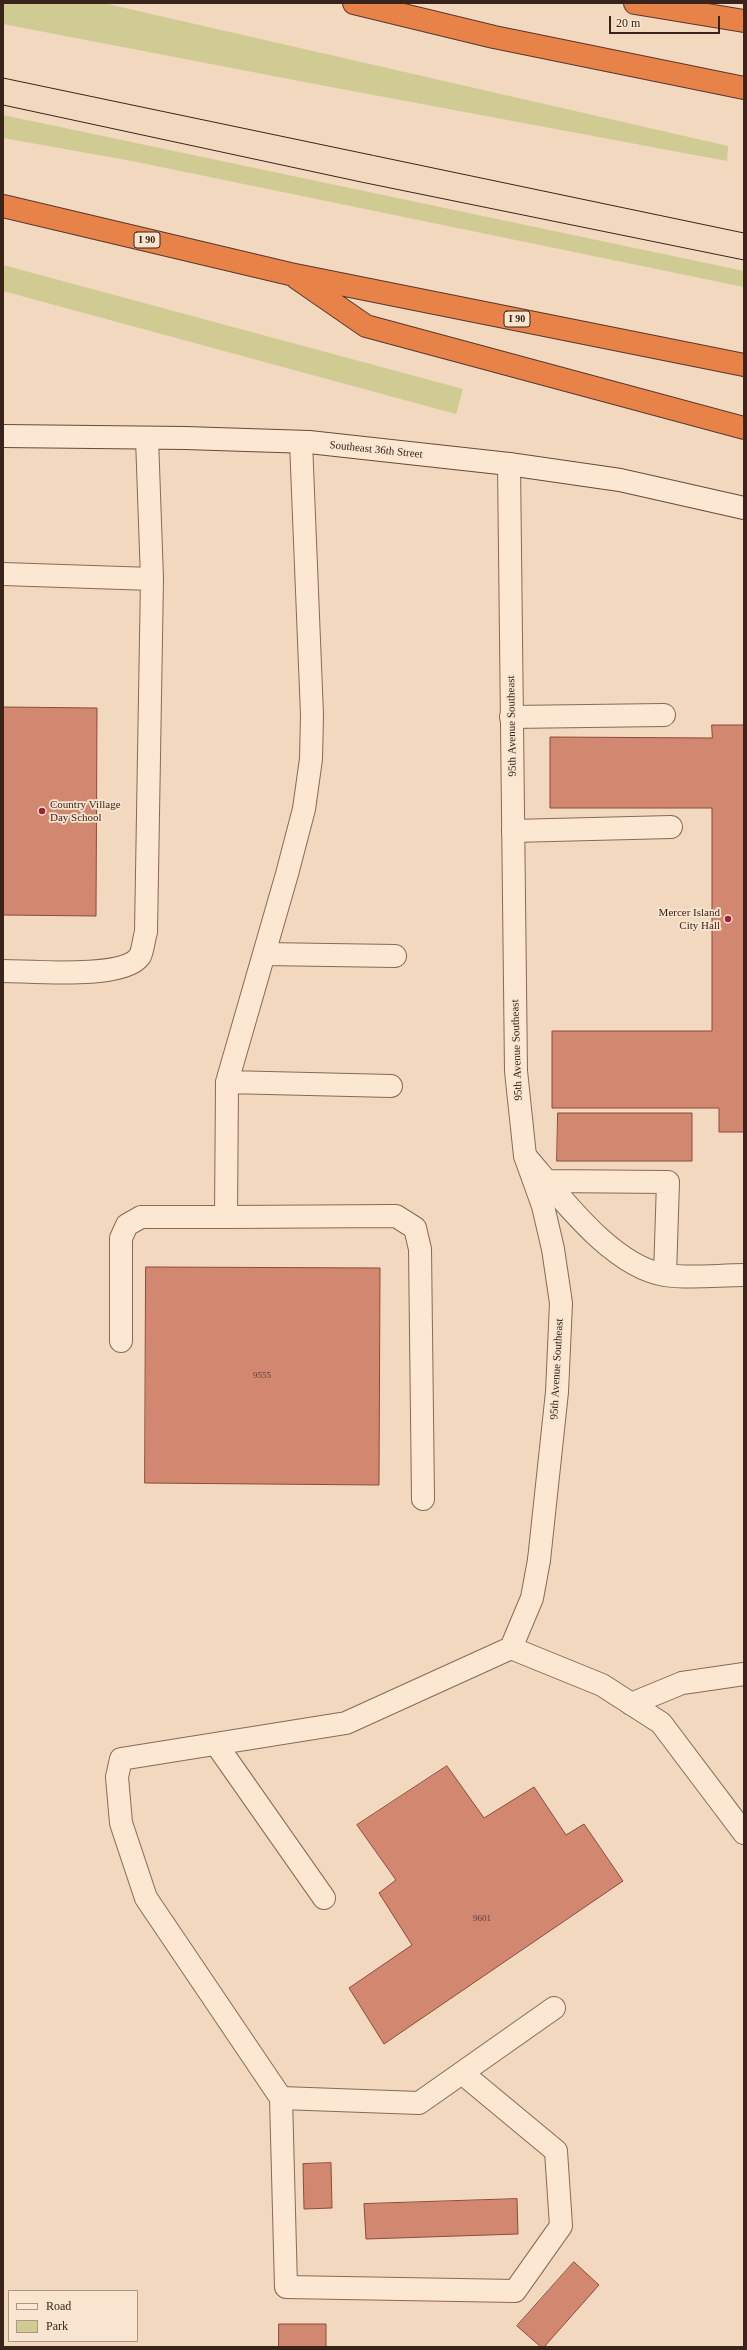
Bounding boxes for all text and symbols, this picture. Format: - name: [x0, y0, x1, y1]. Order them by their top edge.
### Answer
- scale bar: [611, 8, 722, 34]
- text: 20 m: [616, 16, 640, 30]
- road number: I 90: [134, 232, 160, 248]
- road number: I 90: [504, 311, 530, 327]
- street label: Southeast 36th Street: [329, 439, 423, 461]
- street label: 95th Avenue Southeast: [505, 675, 519, 777]
- place label: Country Village Day School: [50, 798, 121, 824]
- marker: Country Village Day School: [37, 806, 47, 816]
- place label: Mercer Island City Hall: [659, 906, 720, 932]
- marker: Mercer Island City Hall: [723, 914, 733, 924]
- street label: 95th Avenue Southeast: [509, 999, 525, 1101]
- street label: 95th Avenue Southeast: [548, 1318, 566, 1420]
- house number: 9555: [253, 1371, 271, 1381]
- house number: 9601: [473, 1914, 491, 1924]
- legend: [8, 2290, 138, 2342]
- text: Road: [46, 2299, 71, 2313]
- text: Park: [46, 2319, 68, 2333]

